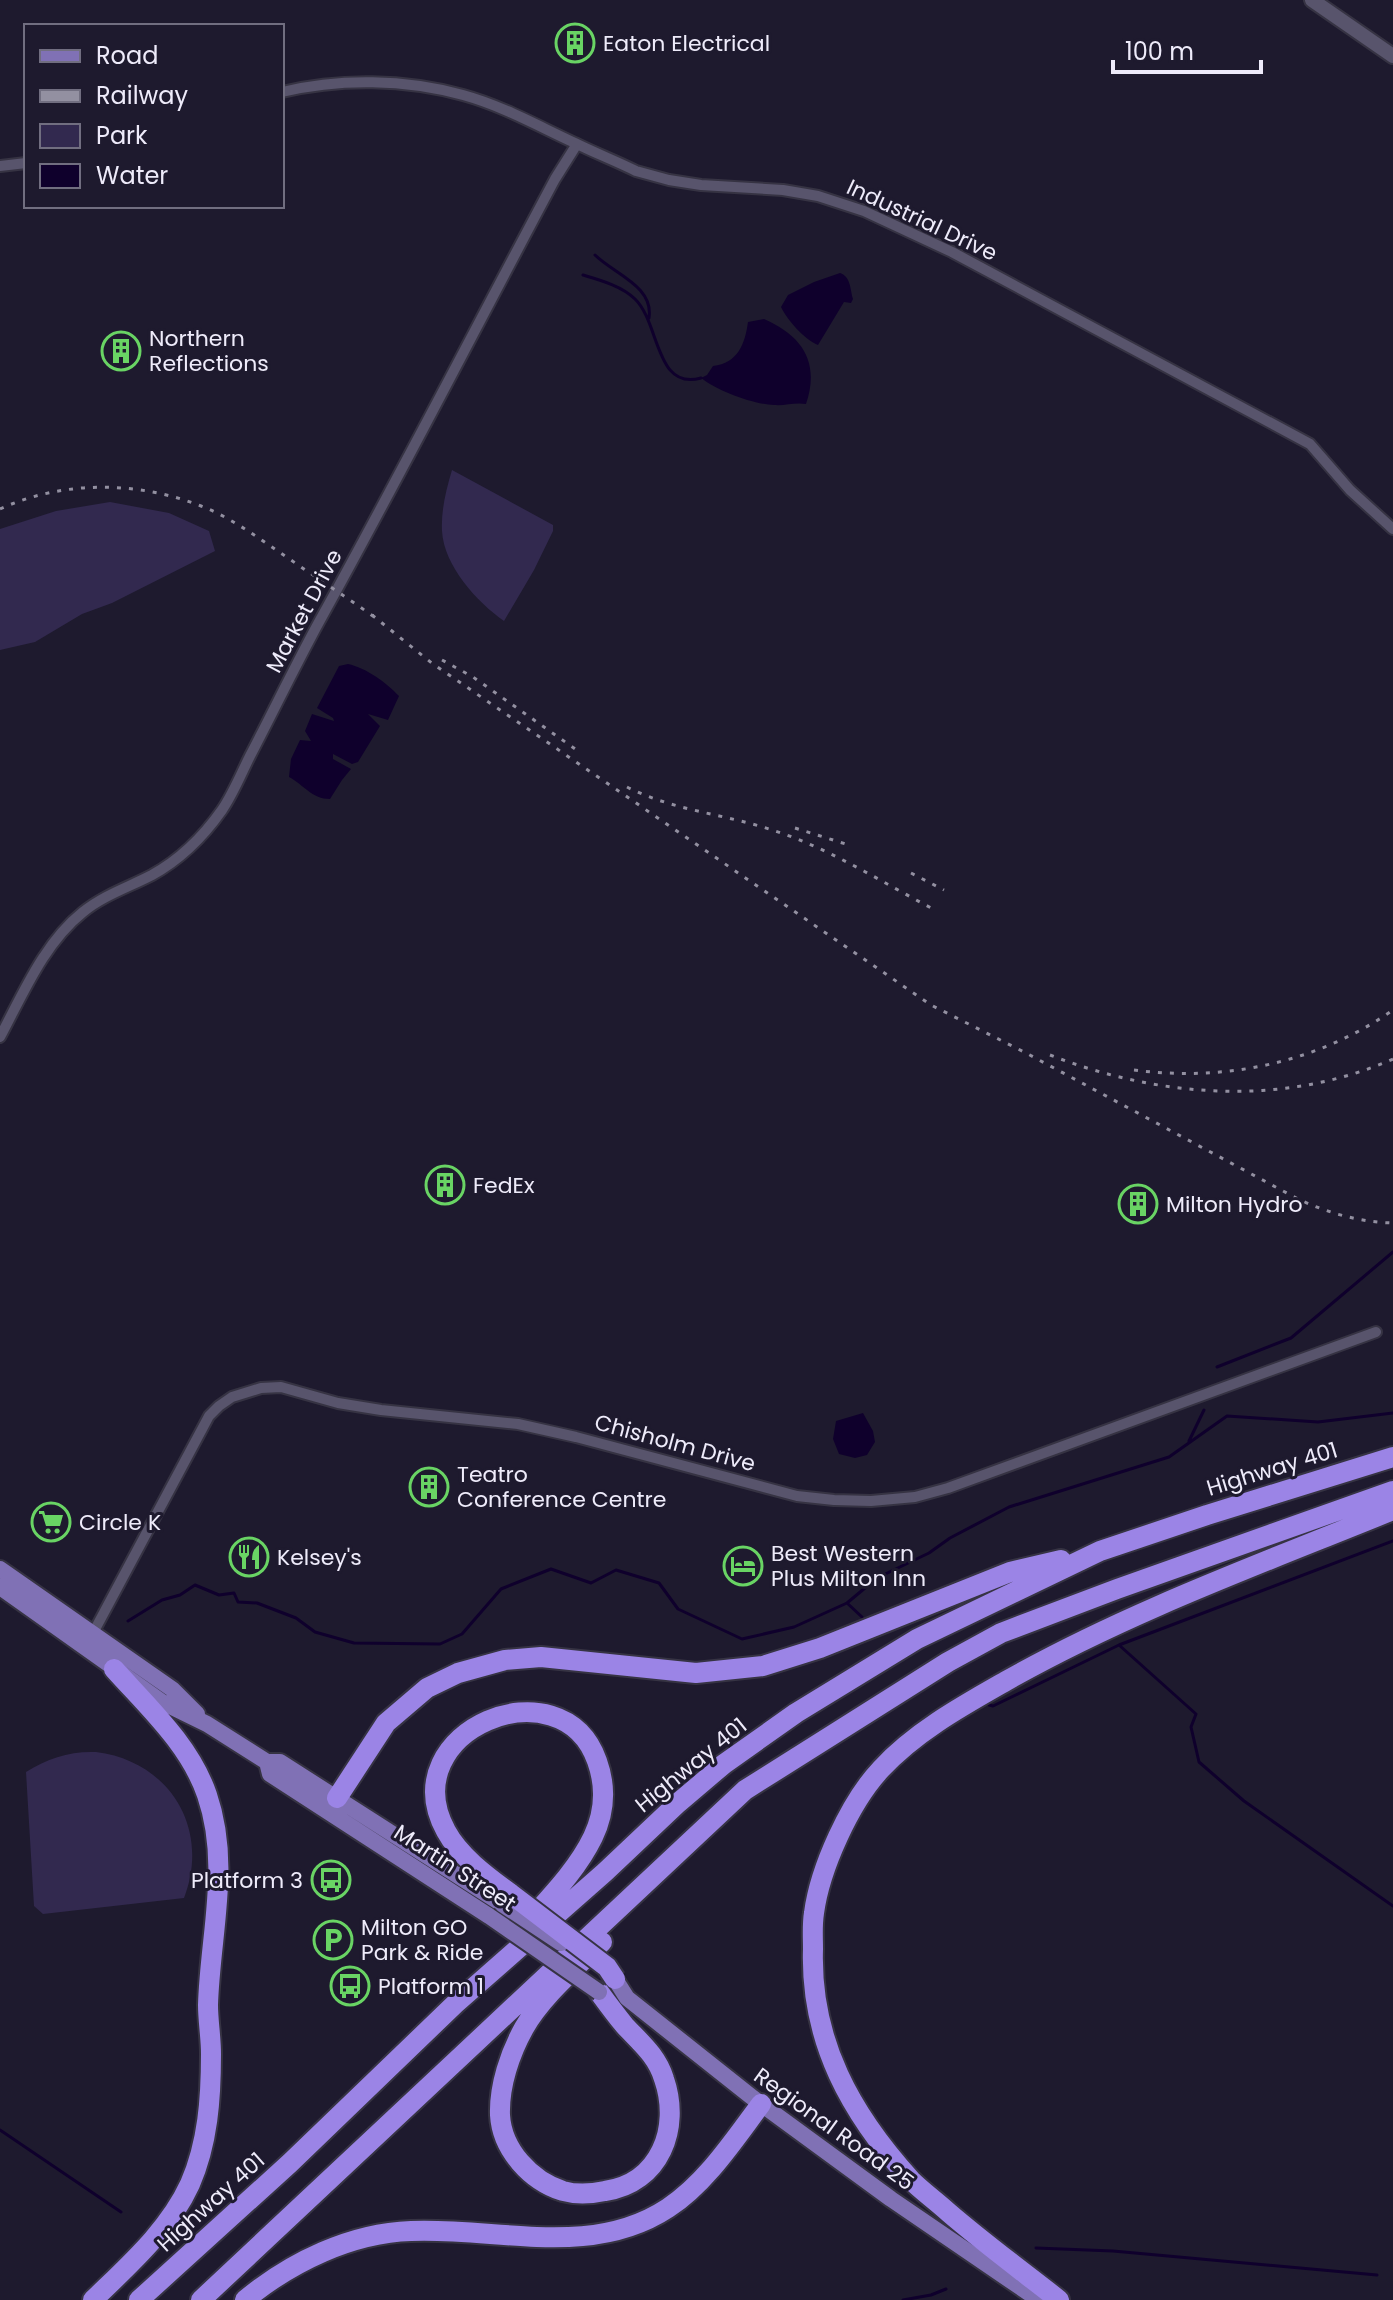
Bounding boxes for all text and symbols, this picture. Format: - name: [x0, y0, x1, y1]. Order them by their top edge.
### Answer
- building icon: Eaton Electrical: [554, 22, 596, 64]
- legend: [24, 24, 284, 208]
- scale bar: [1113, 24, 1261, 74]
- place label: Eaton Electrical: [603, 28, 770, 59]
- text: 100 m: [1125, 35, 1194, 68]
- text: Road: [96, 39, 158, 72]
- text: Railway: [96, 79, 189, 112]
- text: Park: [96, 119, 148, 152]
- text: Water: [96, 159, 168, 192]
- street label: Industrial Drive: [842, 172, 1002, 268]
- place label: Northern Reflections: [149, 323, 269, 379]
- building icon: Northern Reflections: [100, 330, 142, 372]
- street label: Market Drive: [258, 544, 350, 678]
- building icon: FedEx: [424, 1164, 466, 1206]
- place label: FedEx: [473, 1170, 535, 1201]
- building icon: Milton Hydro: [1117, 1183, 1159, 1225]
- place label: Milton Hydro: [1166, 1189, 1303, 1220]
- street label: Chisholm Drive: [591, 1407, 759, 1479]
- street label: Highway 401: [1203, 1434, 1341, 1504]
- place label: Teatro Conference Centre: [457, 1459, 666, 1515]
- building icon: Teatro Conference Centre: [408, 1466, 450, 1508]
- supermarket icon: Circle K: [30, 1501, 72, 1543]
- place label: Circle K: [79, 1507, 161, 1538]
- restaurant icon: Kelsey's: [228, 1536, 270, 1578]
- place label: Best Western Plus Milton Inn: [771, 1538, 926, 1594]
- place label: Kelsey's: [277, 1542, 362, 1573]
- hotel icon: Best Western Plus Milton Inn: [722, 1545, 764, 1587]
- street label: Highway 401: [629, 1710, 753, 1820]
- street label: Martin Street: [388, 1817, 522, 1919]
- bus stop icon: Platform 3: [310, 1859, 352, 1901]
- place label: Platform 3: [191, 1865, 303, 1896]
- place label: Milton GO Park & Ride: [361, 1912, 483, 1968]
- parking icon: Milton GO Park & Ride: [312, 1919, 354, 1961]
- bus stop icon: Platform 1: [329, 1965, 371, 2007]
- place label: Platform 1: [378, 1971, 484, 2002]
- street label: Regional Road 25: [748, 2060, 920, 2198]
- street label: Highway 401: [150, 2145, 272, 2259]

